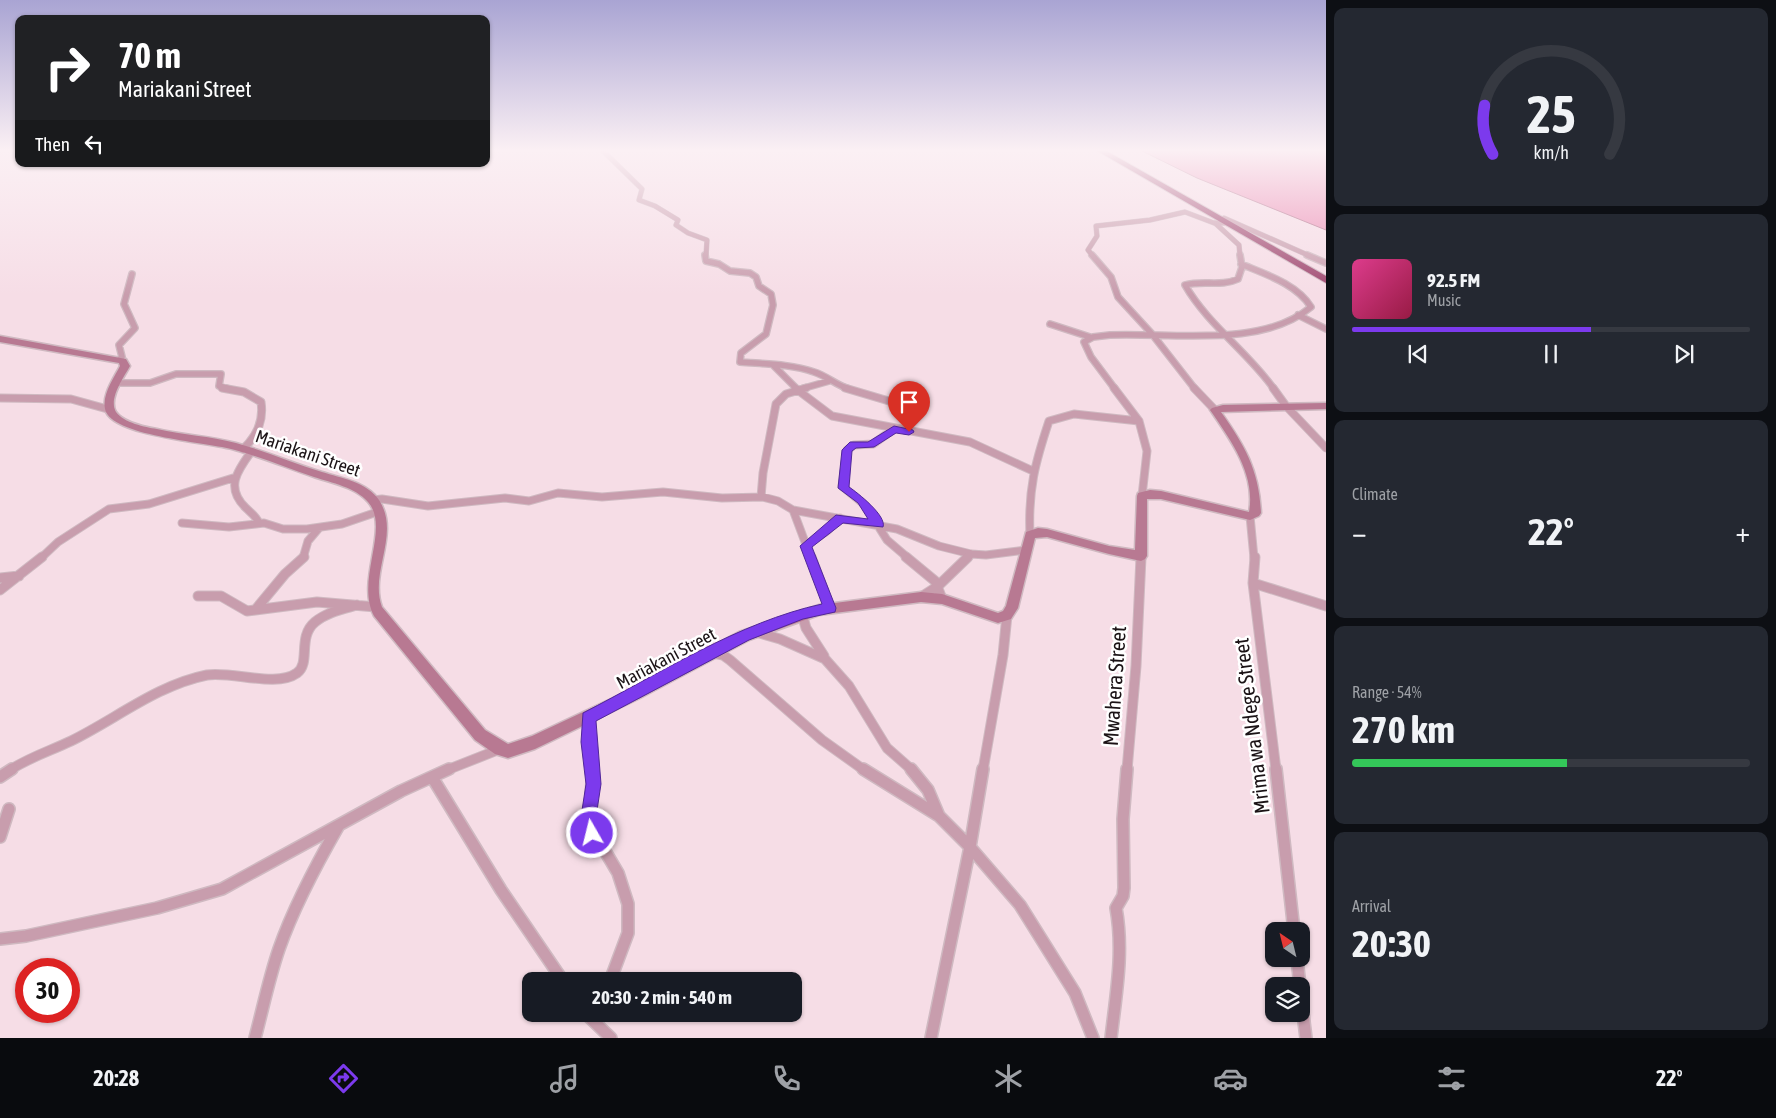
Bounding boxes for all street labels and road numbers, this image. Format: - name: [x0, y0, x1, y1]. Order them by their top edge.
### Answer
- street label: Mariakani Street: [253, 425, 363, 481]
- street label: Mariakani Street: [613, 623, 719, 693]
- street label: Mwahera Street: [1098, 625, 1130, 747]
- street label: Mrima wa Ndege Street: [1228, 637, 1274, 815]

